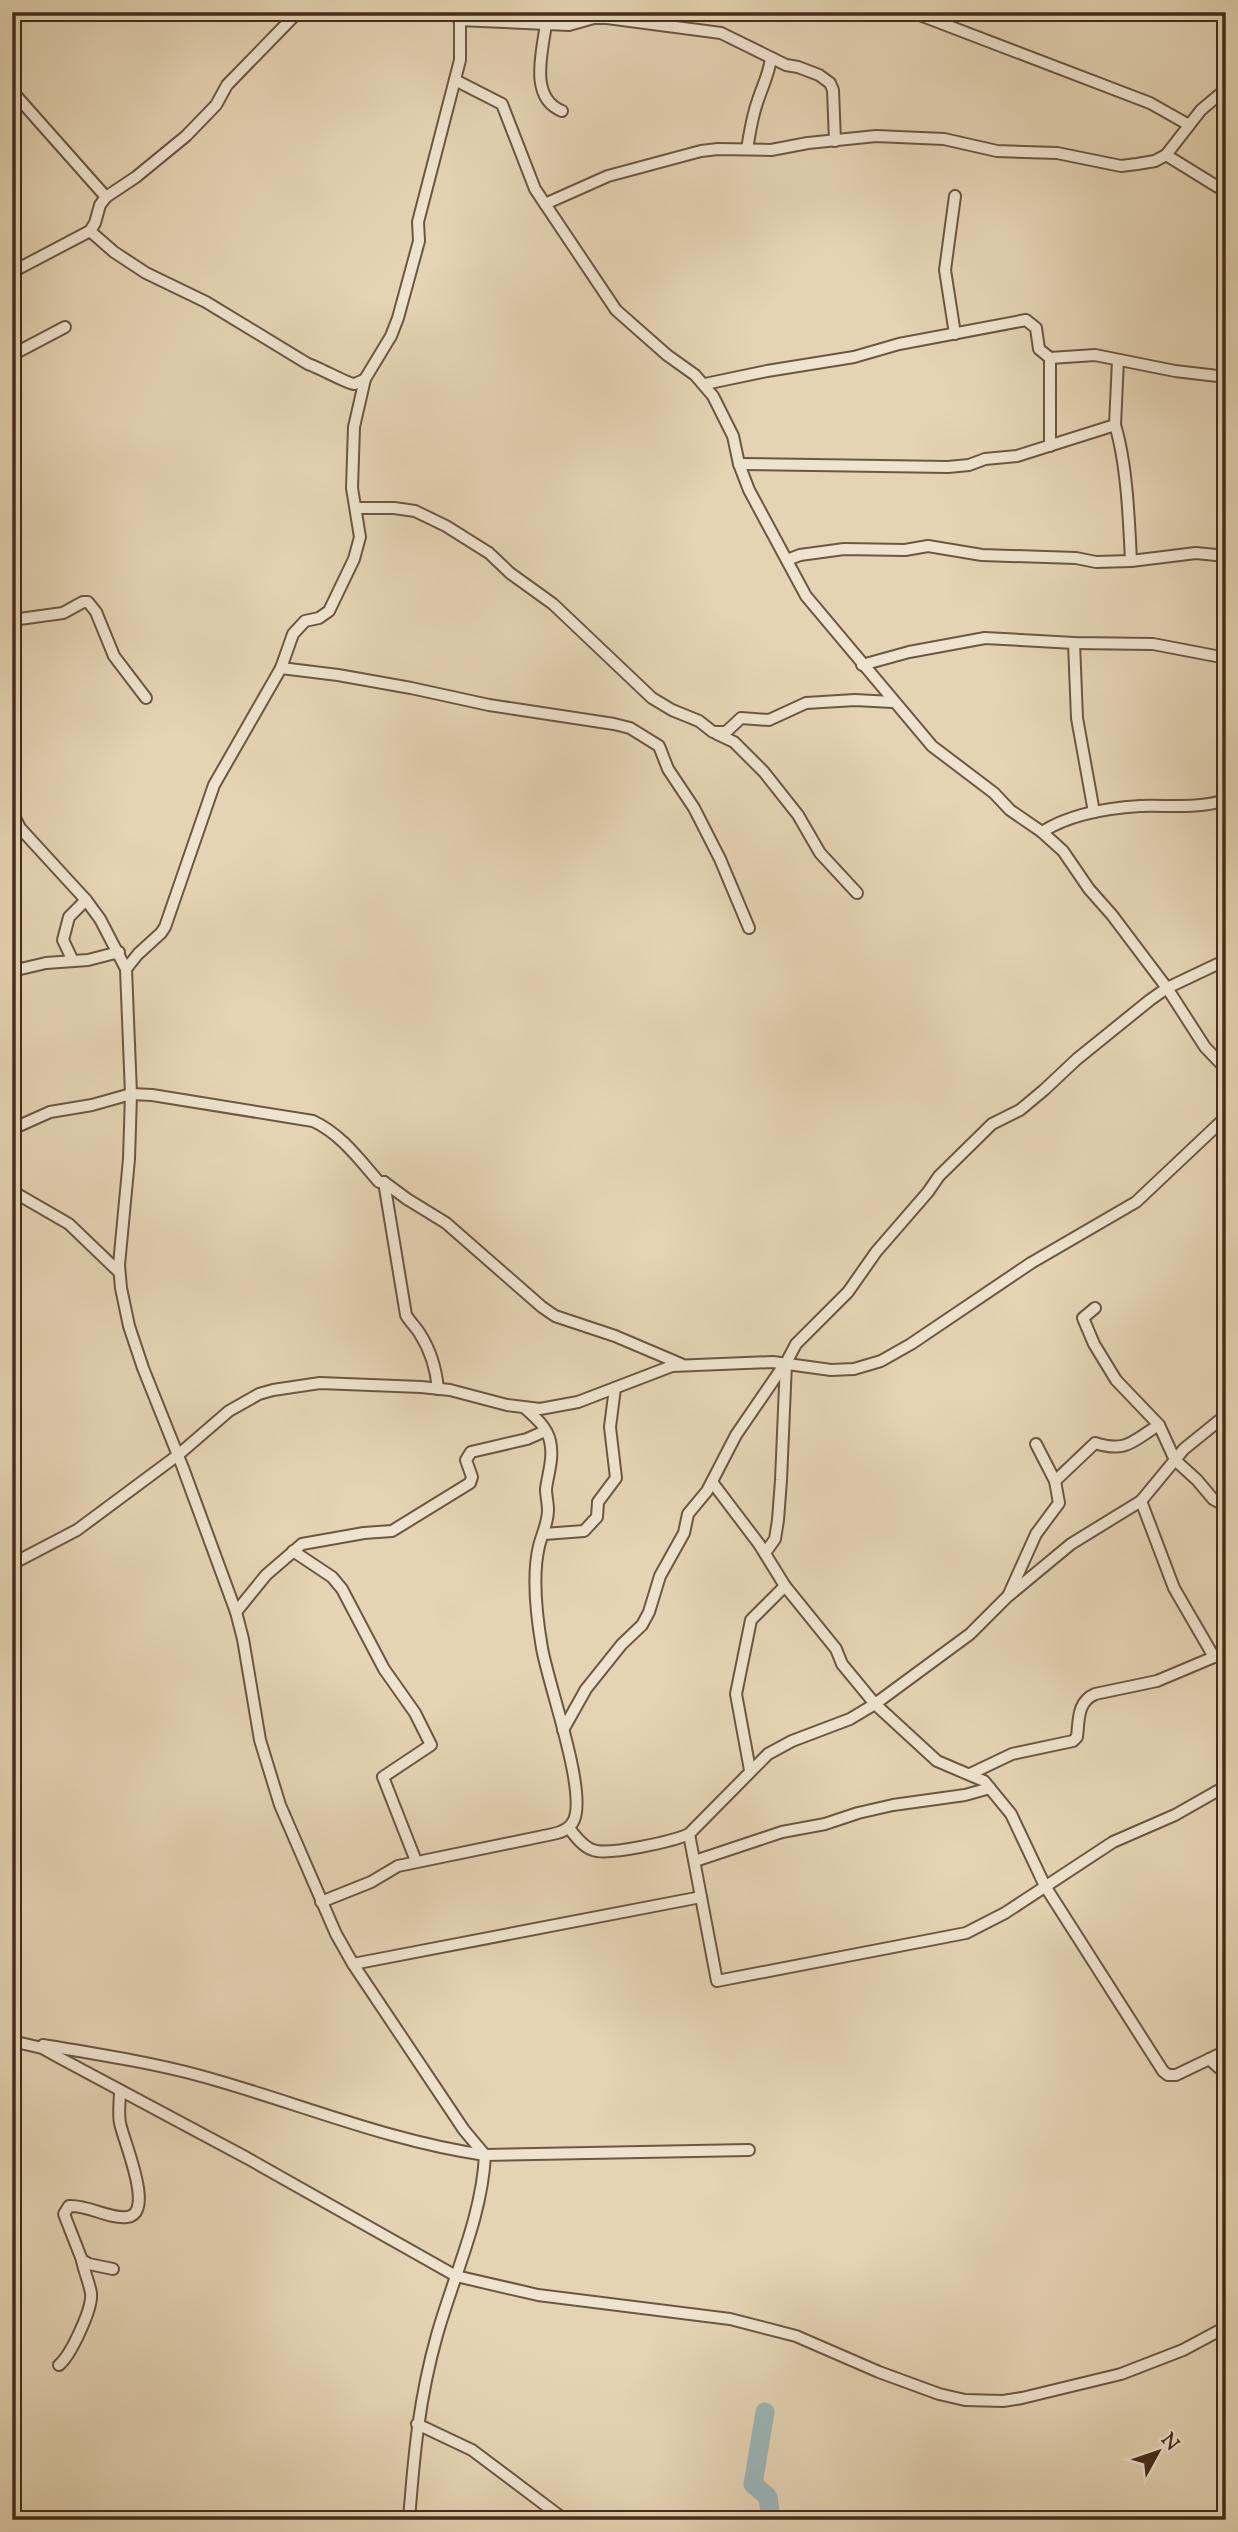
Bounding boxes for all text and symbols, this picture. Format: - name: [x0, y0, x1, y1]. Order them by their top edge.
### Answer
- north arrow: [1122, 2416, 1192, 2486]
- text: N: [1154, 2428, 1184, 2457]

